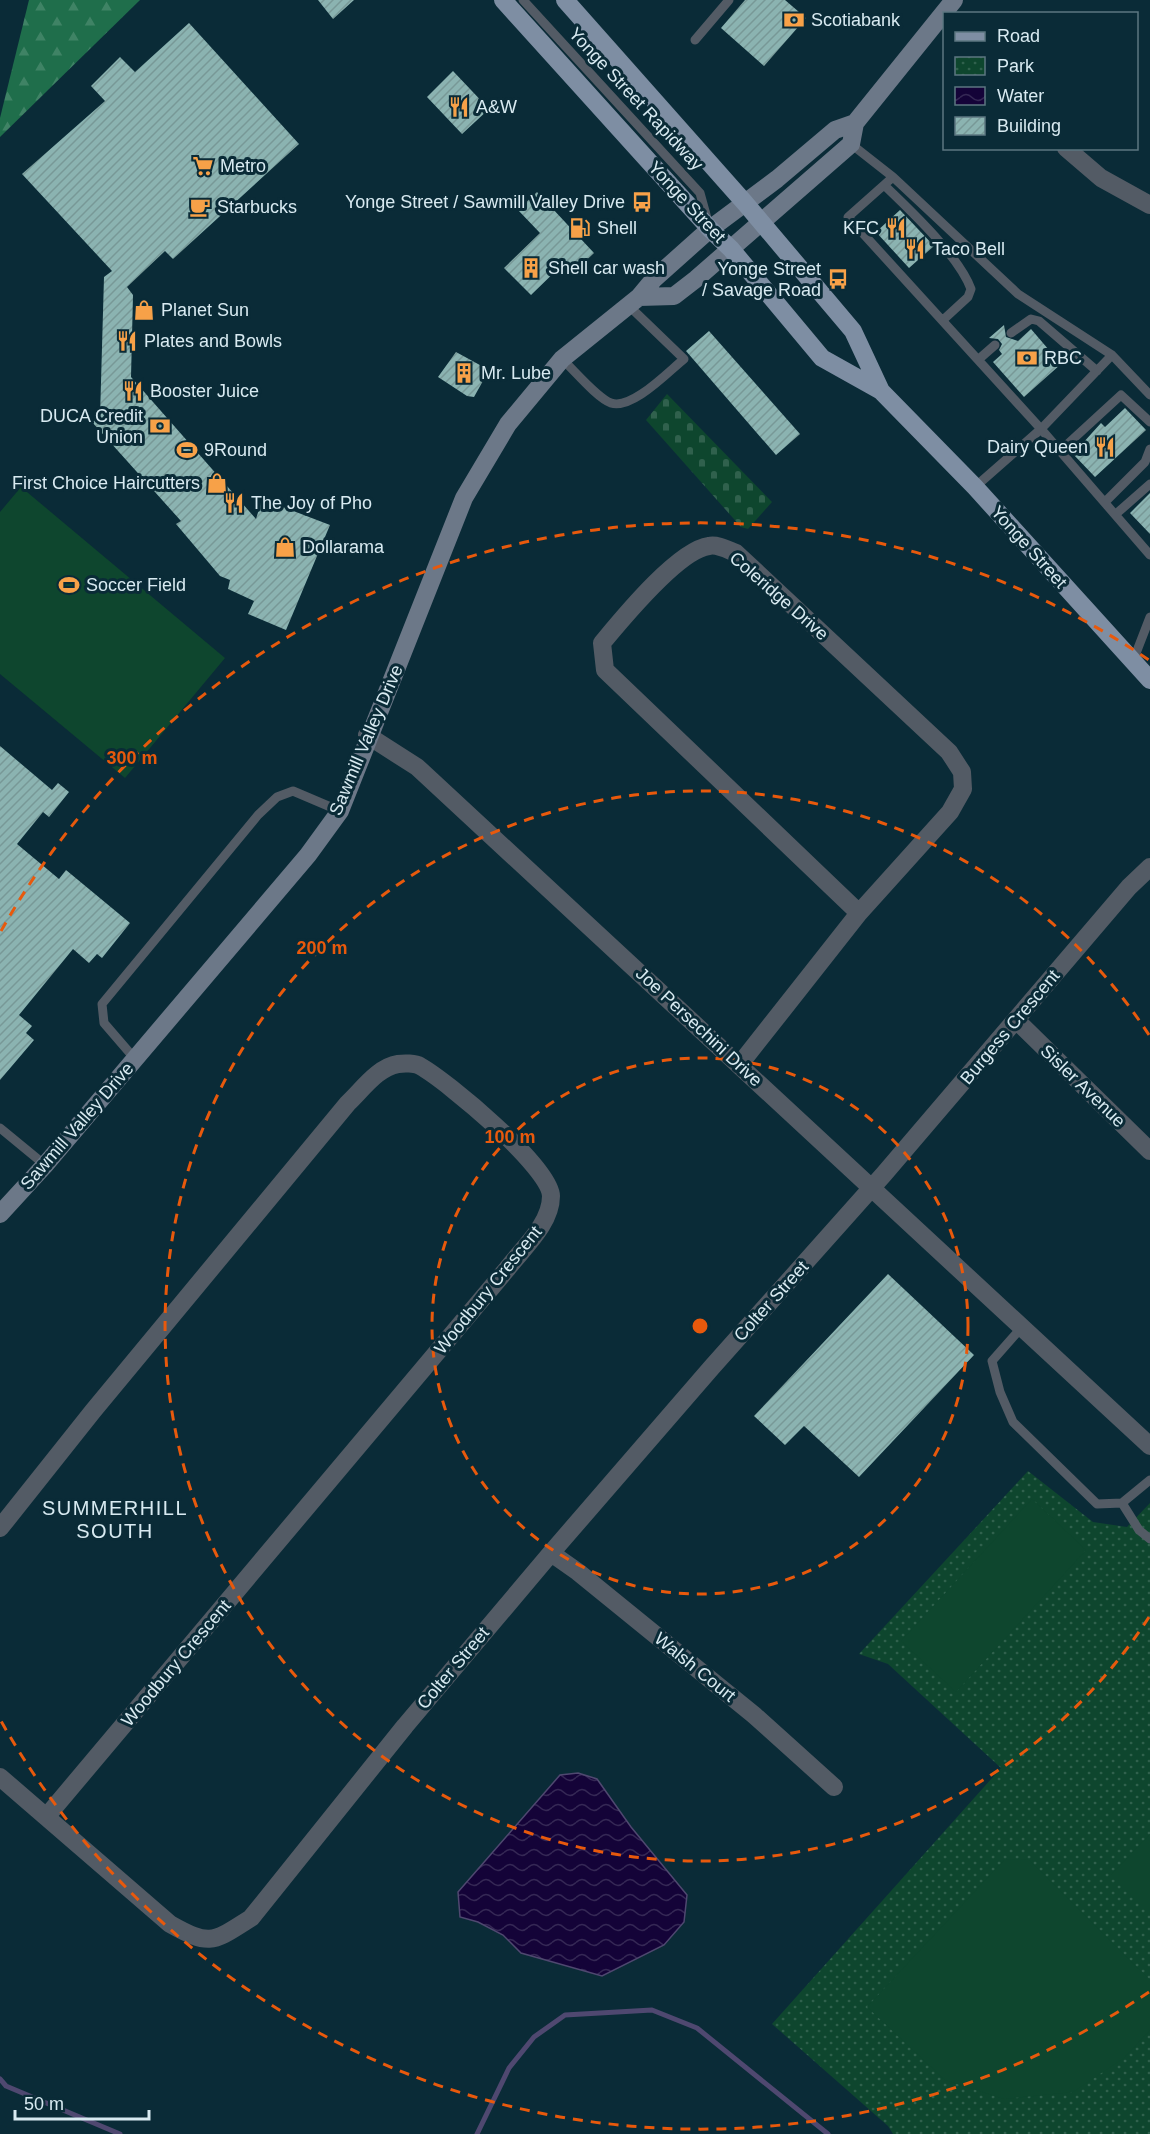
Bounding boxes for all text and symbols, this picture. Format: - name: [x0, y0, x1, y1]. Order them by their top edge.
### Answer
- bank icon: Scotiabank: [782, 8, 806, 32]
- place label: Scotiabank: [811, 10, 901, 30]
- legend: [943, 12, 1138, 150]
- street label: Yonge Street Rapidway: [565, 24, 707, 174]
- text: Road: [997, 26, 1040, 46]
- text: Park: [997, 56, 1035, 76]
- text: Water: [997, 86, 1044, 106]
- restaurant icon: A&W: [447, 95, 471, 119]
- place label: A&W: [476, 97, 517, 117]
- text: Building: [997, 116, 1061, 136]
- supermarket icon: Metro: [191, 154, 215, 178]
- place label: Metro: [220, 156, 266, 176]
- street label: Yonge Street: [644, 157, 730, 247]
- bus stop icon: Yonge Street / Sawmill Valley Drive: [630, 190, 654, 214]
- place label: Yonge Street / Sawmill Valley Drive: [345, 192, 625, 212]
- cafe icon: Starbucks: [188, 195, 212, 219]
- place label: Starbucks: [217, 197, 297, 217]
- fuel station icon: Shell: [568, 216, 592, 240]
- restaurant icon: KFC: [884, 216, 908, 240]
- place label: Shell: [597, 218, 637, 238]
- place label: KFC: [843, 218, 879, 238]
- restaurant icon: Taco Bell: [903, 237, 927, 261]
- place label: Taco Bell: [932, 239, 1005, 259]
- building icon: Shell car wash: [519, 256, 543, 280]
- place label: Shell car wash: [548, 258, 665, 278]
- place label: Yonge Street / Savage Road: [702, 259, 821, 300]
- bus stop icon: Yonge Street / Savage Road: [826, 267, 850, 291]
- shop icon: Planet Sun: [132, 298, 156, 322]
- place label: Planet Sun: [161, 300, 249, 320]
- restaurant icon: Plates and Bowls: [115, 329, 139, 353]
- place label: Plates and Bowls: [144, 331, 282, 351]
- bank icon: RBC: [1015, 346, 1039, 370]
- place label: RBC: [1044, 348, 1082, 368]
- building icon: Mr. Lube: [452, 361, 476, 385]
- place label: Mr. Lube: [481, 363, 551, 383]
- restaurant icon: Booster Juice: [121, 379, 145, 403]
- place label: Booster Juice: [150, 381, 259, 401]
- place label: DUCA Credit Union: [40, 406, 143, 447]
- bank icon: DUCA Credit Union: [148, 414, 172, 438]
- restaurant icon: Dairy Queen: [1093, 435, 1117, 459]
- place label: Dairy Queen: [987, 437, 1088, 457]
- sports icon: 9Round: [175, 438, 199, 462]
- place label: 9Round: [204, 440, 267, 460]
- shop icon: First Choice Haircutters: [205, 471, 229, 495]
- place label: First Choice Haircutters: [12, 473, 200, 493]
- restaurant icon: The Joy of Pho: [222, 491, 246, 515]
- place label: The Joy of Pho: [251, 493, 372, 513]
- street label: Yonge Street: [987, 502, 1071, 592]
- shop icon: Dollarama: [273, 535, 297, 559]
- place label: Dollarama: [302, 537, 385, 557]
- street label: Coleridge Drive: [726, 548, 832, 644]
- sports icon: Soccer Field: [57, 573, 81, 597]
- place label: Soccer Field: [86, 575, 186, 595]
- street label: Sawmill Valley Drive: [325, 662, 407, 818]
- text: 300 m: [106, 748, 158, 768]
- text: 200 m: [296, 938, 348, 958]
- street label: Joe Persechini Drive: [632, 963, 766, 1091]
- street label: Burgess Crescent: [956, 966, 1064, 1088]
- street label: Sisler Avenue: [1037, 1041, 1129, 1131]
- street label: Sawmill Valley Drive: [16, 1058, 138, 1194]
- text: 100 m: [484, 1127, 536, 1147]
- street label: Woodbury Crescent: [430, 1222, 546, 1358]
- street label: Colter Street: [730, 1257, 812, 1345]
- centre of rings: [690, 1316, 710, 1336]
- district label: SUMMERHILL SOUTH: [42, 1497, 188, 1542]
- street label: Woodbury Crescent: [117, 1596, 235, 1730]
- street label: Colter Street: [413, 1623, 493, 1713]
- street label: Walsh Court: [650, 1628, 740, 1706]
- scale bar: [15, 2083, 148, 2121]
- text: 50 m: [24, 2094, 64, 2114]

